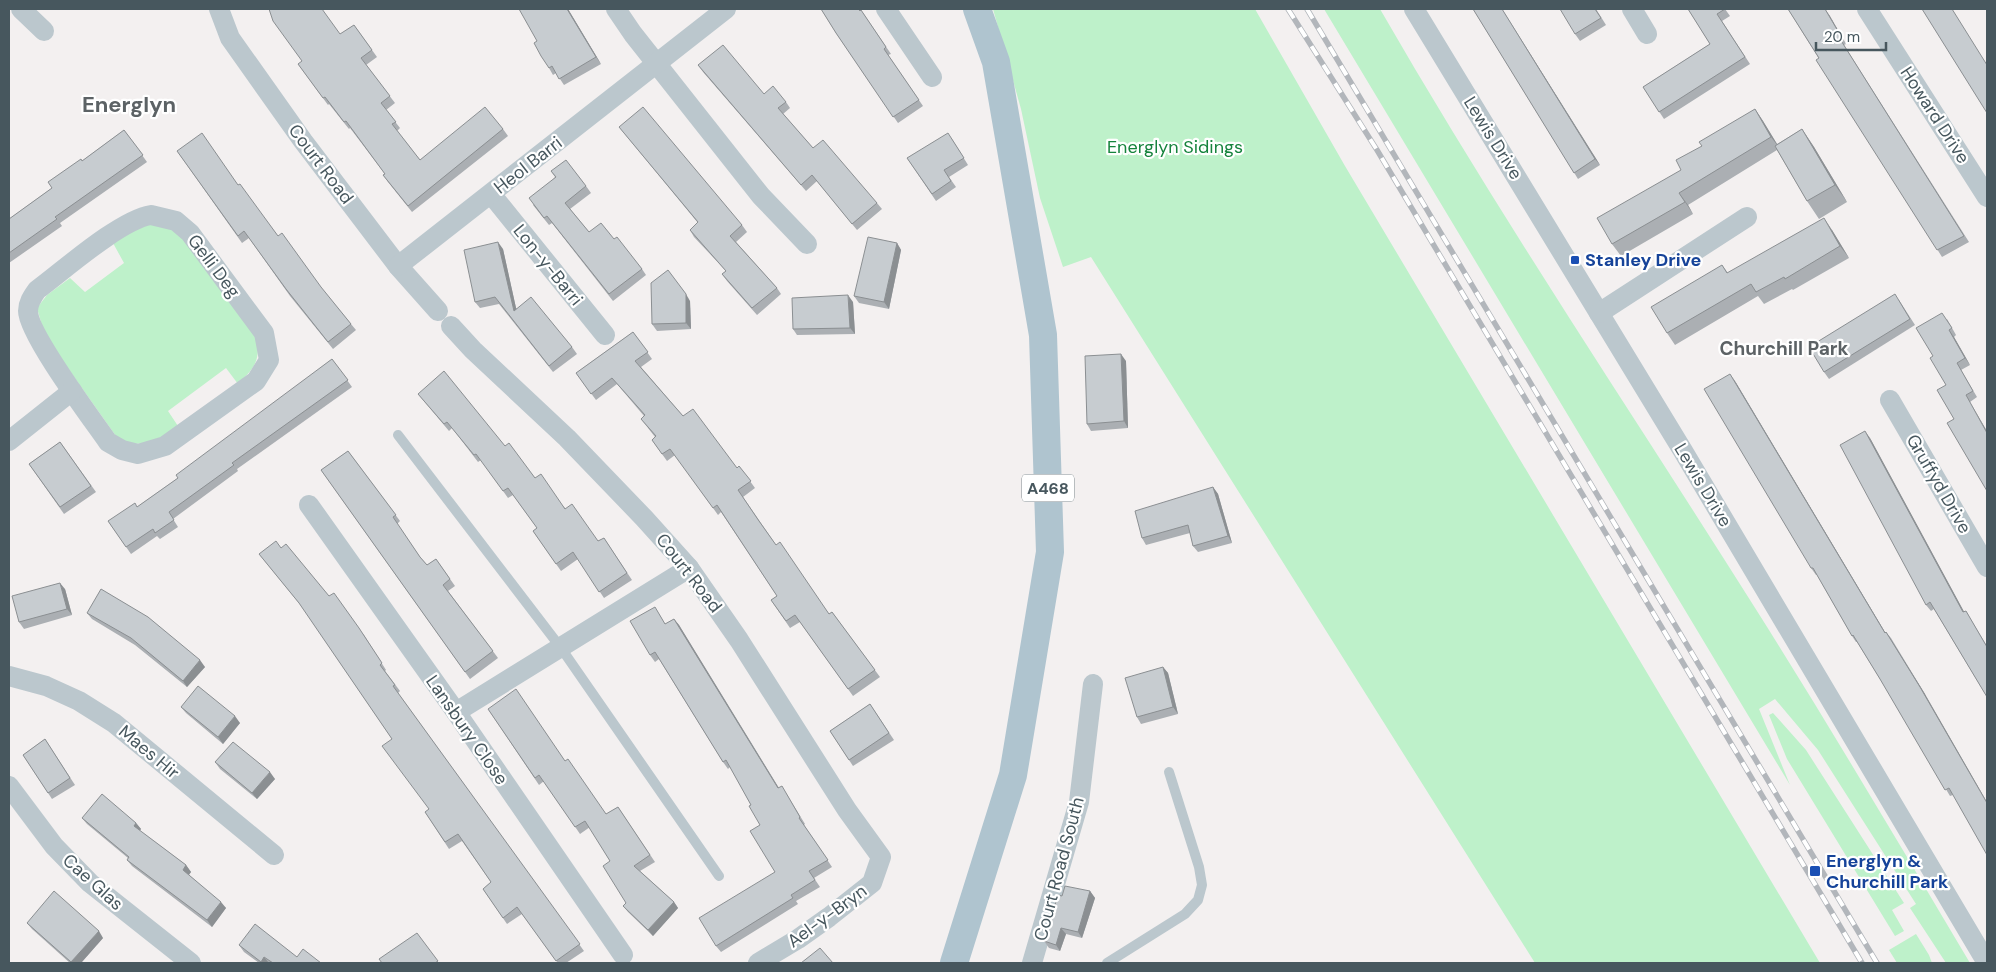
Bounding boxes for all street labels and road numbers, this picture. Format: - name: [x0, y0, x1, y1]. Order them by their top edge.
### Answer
- street label: Howard Drive: [1895, 62, 1975, 168]
- street label: Lewis Drive: [1458, 92, 1528, 184]
- street label: Court Road: [283, 119, 359, 209]
- street label: Heol Barri: [489, 131, 567, 199]
- street label: Lon-y-Barri: [508, 219, 588, 311]
- street label: Gelli Deg: [182, 229, 246, 303]
- street label: Gruffyd Drive: [1901, 430, 1977, 538]
- street label: Lewis Drive: [1669, 439, 1737, 531]
- road number: A468: [1022, 474, 1074, 502]
- street label: Court Road: [651, 528, 727, 618]
- street label: Lansbury Close: [420, 670, 514, 790]
- street label: Maes Hir: [114, 720, 185, 785]
- street label: Court Road South: [1028, 794, 1090, 944]
- street label: Cae Glas: [57, 848, 129, 916]
- street label: Ael-y-Bryn: [782, 879, 872, 953]

